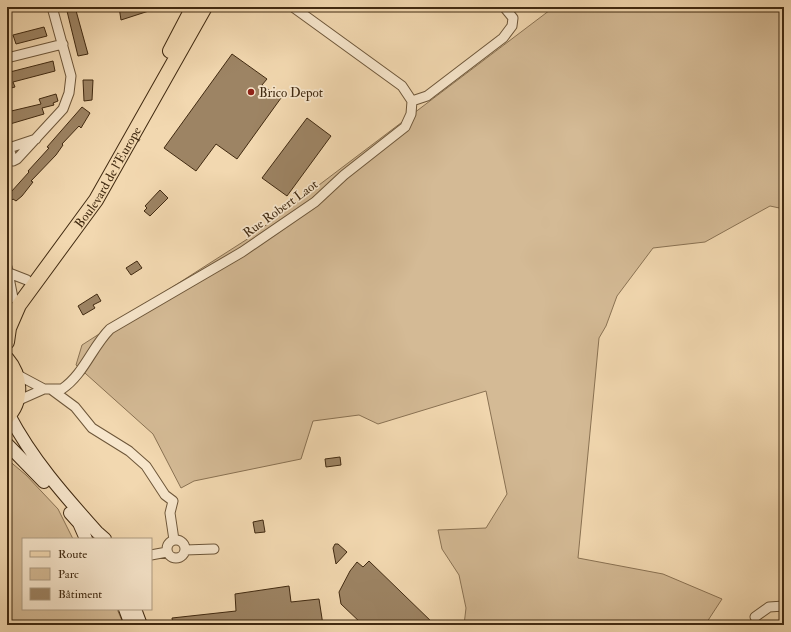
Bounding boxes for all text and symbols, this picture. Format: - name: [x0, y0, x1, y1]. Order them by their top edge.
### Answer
- place label: Brico Depot: [259, 85, 323, 102]
- marker: Brico Depot: [246, 87, 256, 97]
- street label: Boulevard de l'Europe: [71, 123, 145, 231]
- street label: Rue Robert Laot: [240, 176, 321, 241]
- legend: [22, 538, 152, 610]
- text: Route: [58, 547, 87, 562]
- text: Parc: [58, 567, 79, 582]
- text: Bâtiment: [58, 587, 102, 602]

